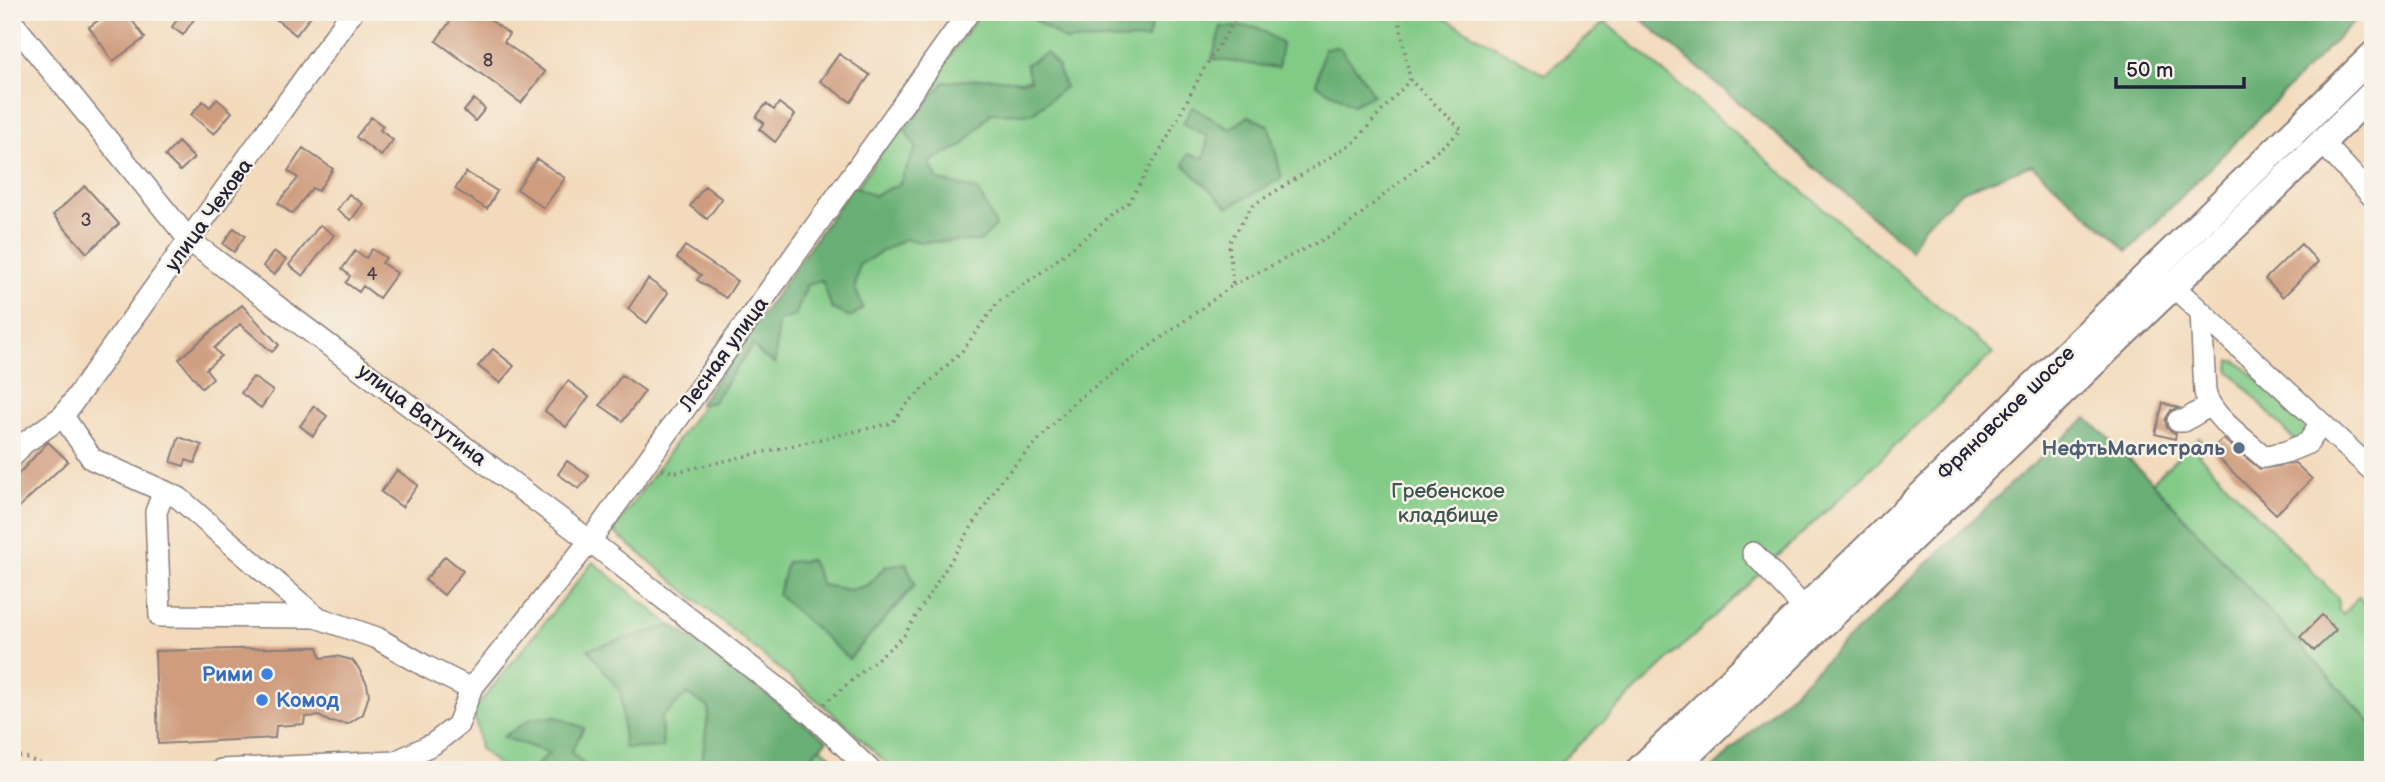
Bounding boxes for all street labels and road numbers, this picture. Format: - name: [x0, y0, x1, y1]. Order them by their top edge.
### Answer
- street label: улица Чехова: [160, 153, 259, 276]
- street label: Лесная улица: [674, 292, 774, 417]
- street label: Фряновское шоссе: [1932, 340, 2081, 485]
- street label: улица Ватутина: [353, 358, 492, 472]

